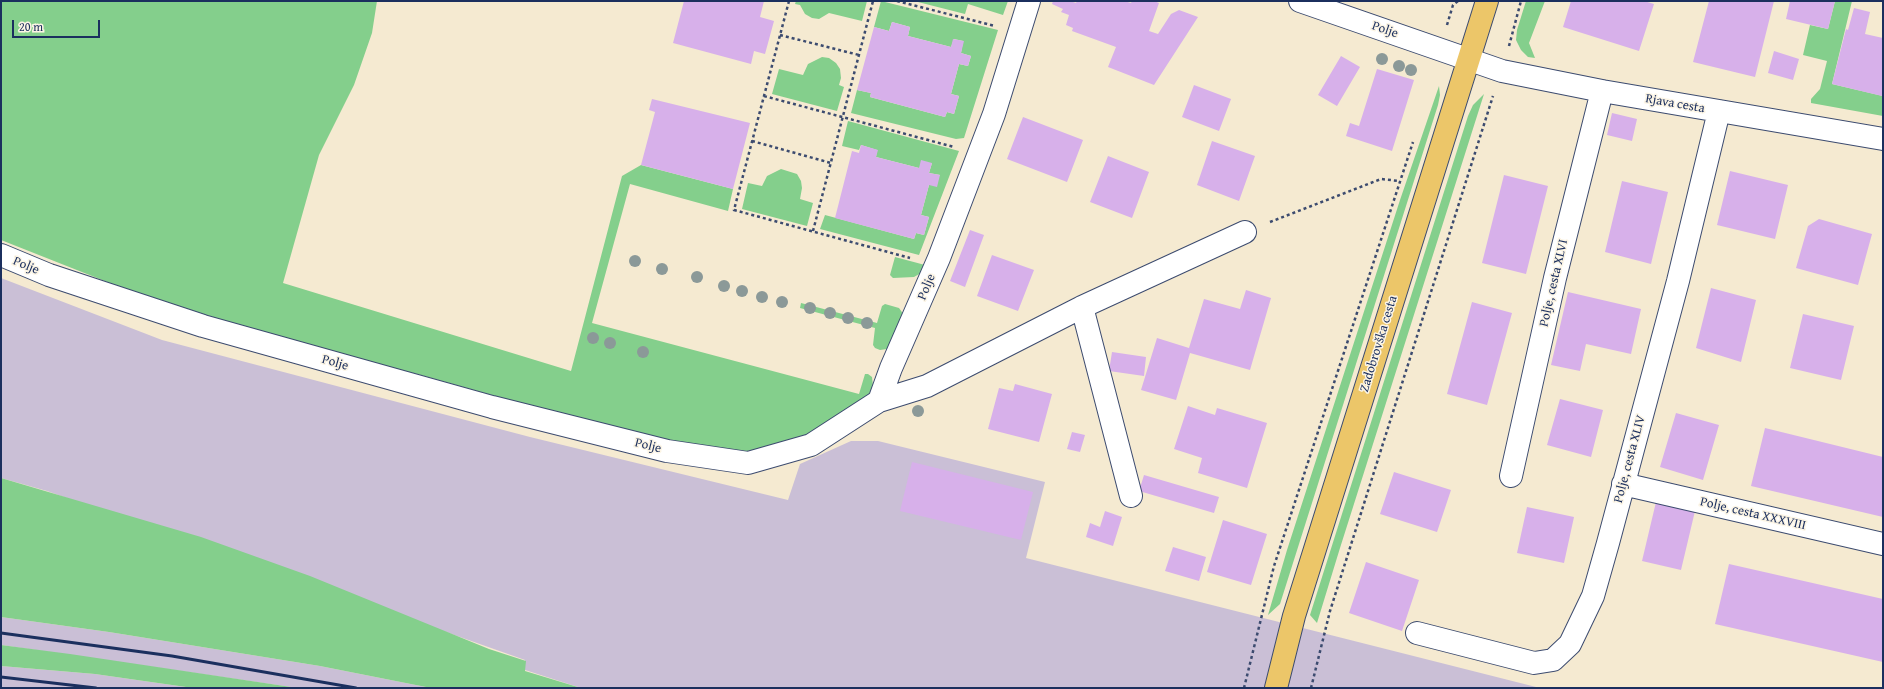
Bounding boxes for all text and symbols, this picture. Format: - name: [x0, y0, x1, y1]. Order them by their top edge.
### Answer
- scale bar: [14, 12, 102, 38]
- text: 20 m: [19, 18, 43, 35]
- street label: Polje: [1370, 18, 1400, 42]
- street label: Rjava cesta: [1644, 91, 1706, 117]
- street label: Polje, cesta XLVI: [1536, 238, 1572, 328]
- street label: Polje: [11, 254, 41, 278]
- street label: Polje: [915, 272, 939, 302]
- street label: Zadobrovška cesta: [1357, 294, 1401, 394]
- street label: Polje: [320, 352, 350, 374]
- street label: Polje, cesta XLIV: [1611, 413, 1649, 505]
- street label: Polje: [633, 435, 663, 457]
- street label: Polje, cesta XXXVIII: [1699, 494, 1807, 534]

